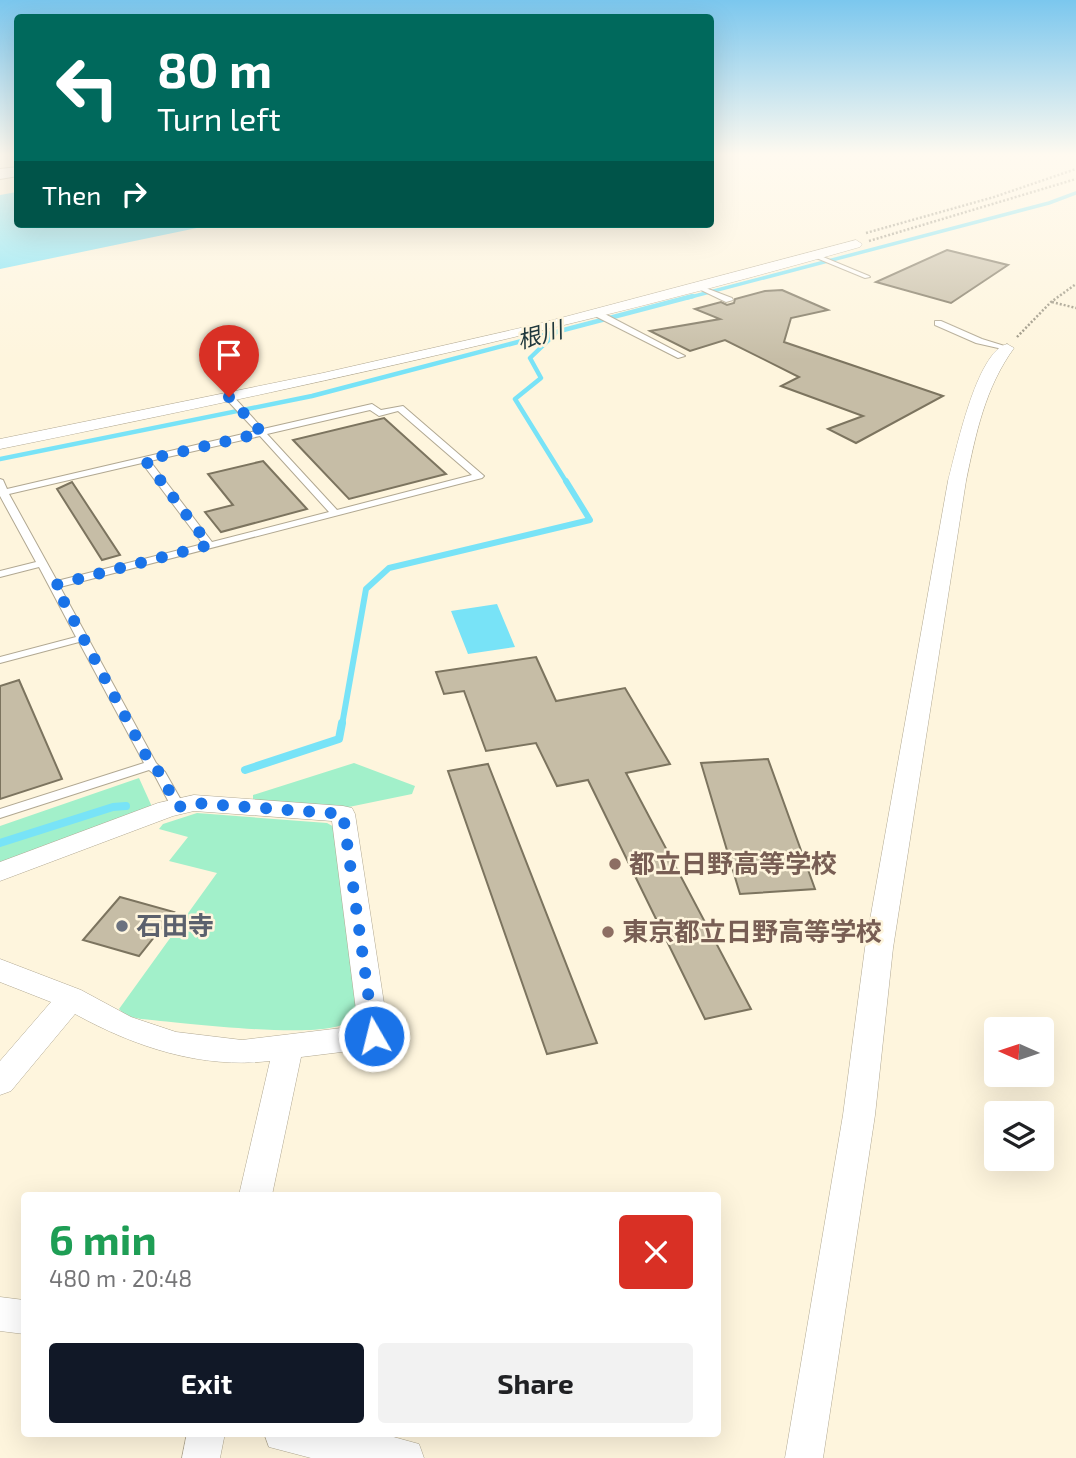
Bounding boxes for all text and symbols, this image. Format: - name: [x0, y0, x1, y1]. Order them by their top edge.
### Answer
- text: 80 m: [157, 39, 272, 98]
- icon: left: [42, 42, 133, 133]
- text: Turn left: [157, 99, 281, 137]
- icon: right: [115, 175, 153, 213]
- text: Then: [42, 179, 101, 210]
- water label: 根川: [514, 314, 568, 354]
- pin: [199, 325, 259, 397]
- icon: arrive: [210, 336, 248, 374]
- place label: 都立日野高等学校: [629, 847, 837, 878]
- marker: 都立日野高等学校: [607, 856, 623, 872]
- place label: 石田寺: [136, 909, 214, 940]
- place label: 東京都立日野高等学校: [622, 915, 882, 946]
- marker: 石田寺: [114, 918, 130, 934]
- marker: 東京都立日野高等学校: [600, 924, 616, 940]
- position arrow: [337, 999, 411, 1073]
- north arrow: [984, 1017, 1054, 1087]
- map controls: [984, 1017, 1054, 1171]
- button: layers: [984, 1101, 1054, 1171]
- text: 6 min: [49, 1213, 157, 1263]
- button: close: [619, 1215, 693, 1289]
- text: 480 m · 20:48: [49, 1264, 192, 1292]
- button: Exit: [49, 1343, 364, 1423]
- button: Share: [378, 1343, 693, 1423]

